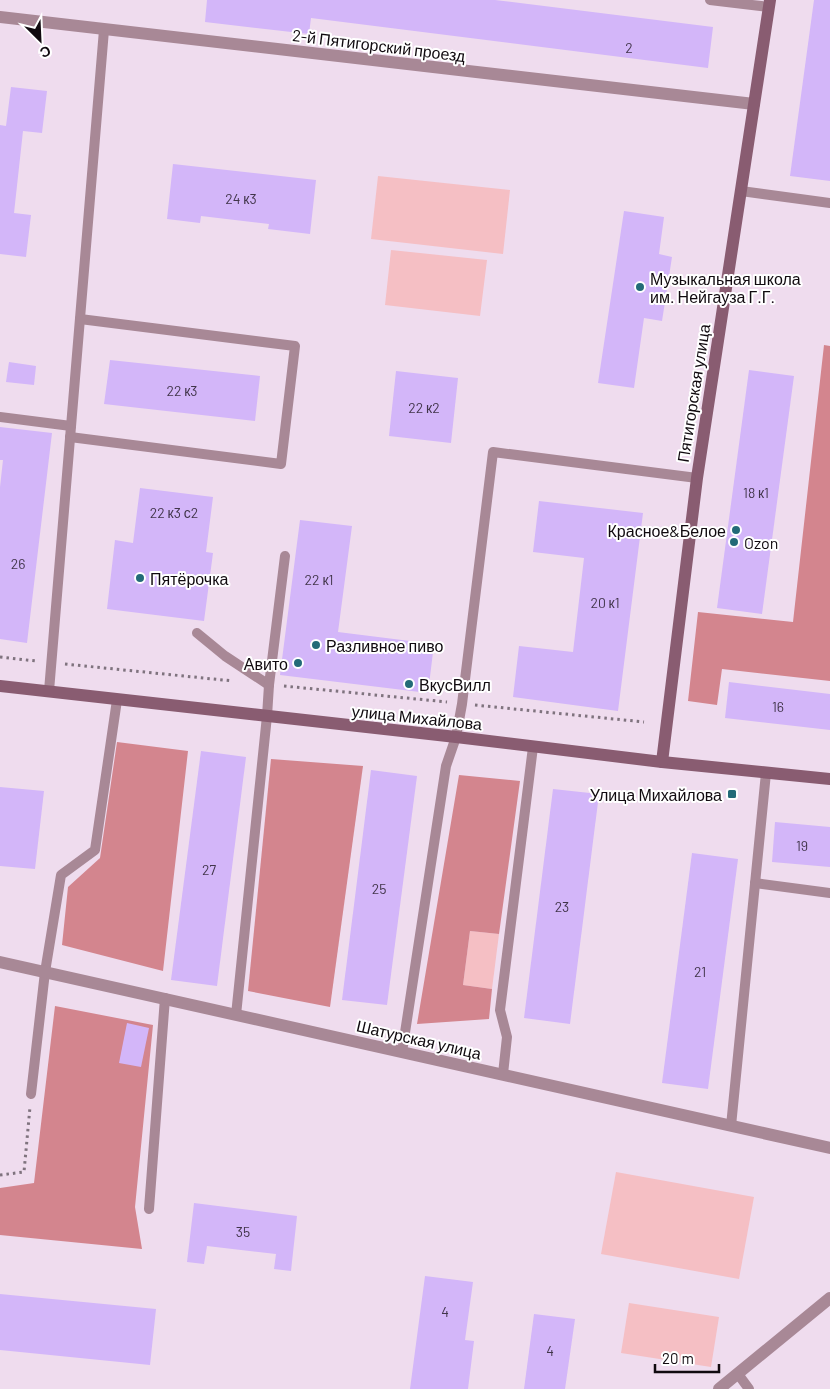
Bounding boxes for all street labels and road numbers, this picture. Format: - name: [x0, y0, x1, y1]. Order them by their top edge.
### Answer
- street label: 2-й Пятигорский проезд: [291, 25, 467, 65]
- street label: Пятигорская улица: [673, 322, 713, 464]
- street label: улица Михайлова: [351, 701, 483, 733]
- street label: Шатурская улица: [355, 1015, 483, 1063]

